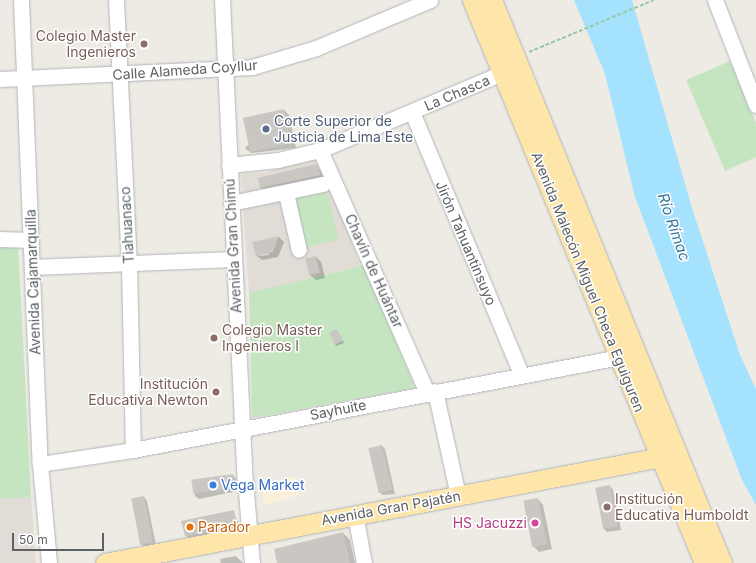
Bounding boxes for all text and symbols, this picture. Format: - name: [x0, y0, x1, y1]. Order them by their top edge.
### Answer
- place label: Colegio Master Ingenieros: [36, 28, 136, 60]
- marker: Colegio Master Ingenieros: [139, 39, 149, 49]
- street label: Calle Alameda Coyllur: [112, 57, 258, 83]
- street label: La Chasca: [422, 72, 492, 114]
- place label: Corte Superior de Justicia de Lima Este: [274, 113, 413, 146]
- marker: Corte Superior de Justicia de Lima Este: [261, 124, 271, 134]
- street label: Avenida Malecón Miguel Checa Eguiguren: [528, 149, 648, 415]
- street label: Avenida Gran Chimú: [221, 178, 245, 314]
- street label: Jirón Tahuantinsuyo: [432, 178, 500, 308]
- street label: Tiahuanaco: [117, 186, 137, 264]
- water label: Río Rímac: [654, 191, 694, 263]
- street label: Avenida Cajamarquilla: [22, 209, 44, 355]
- street label: Chavín de Huántar: [341, 211, 407, 331]
- place label: Colegio Master Ingenieros I: [222, 322, 322, 354]
- marker: Colegio Master Ingenieros I: [209, 333, 219, 343]
- place label: Institución Educativa Newton: [88, 376, 208, 408]
- marker: Institución Educativa Newton: [211, 387, 221, 397]
- street label: Sayhuite: [308, 396, 368, 424]
- place label: Vega Market: [221, 477, 305, 493]
- marker: Vega Market: [208, 480, 218, 490]
- street label: Avenida Gran Pajatén: [320, 487, 462, 529]
- place label: Institución Educativa Humboldt: [615, 491, 748, 524]
- marker: Institución Educativa Humboldt: [602, 502, 612, 512]
- place label: HS Jacuzzi: [453, 515, 527, 531]
- marker: HS Jacuzzi: [530, 518, 540, 528]
- place label: Parador: [198, 519, 250, 535]
- marker: Parador: [185, 522, 195, 532]
- scale bar: [14, 525, 106, 551]
- text: 50 m: [19, 532, 48, 547]

